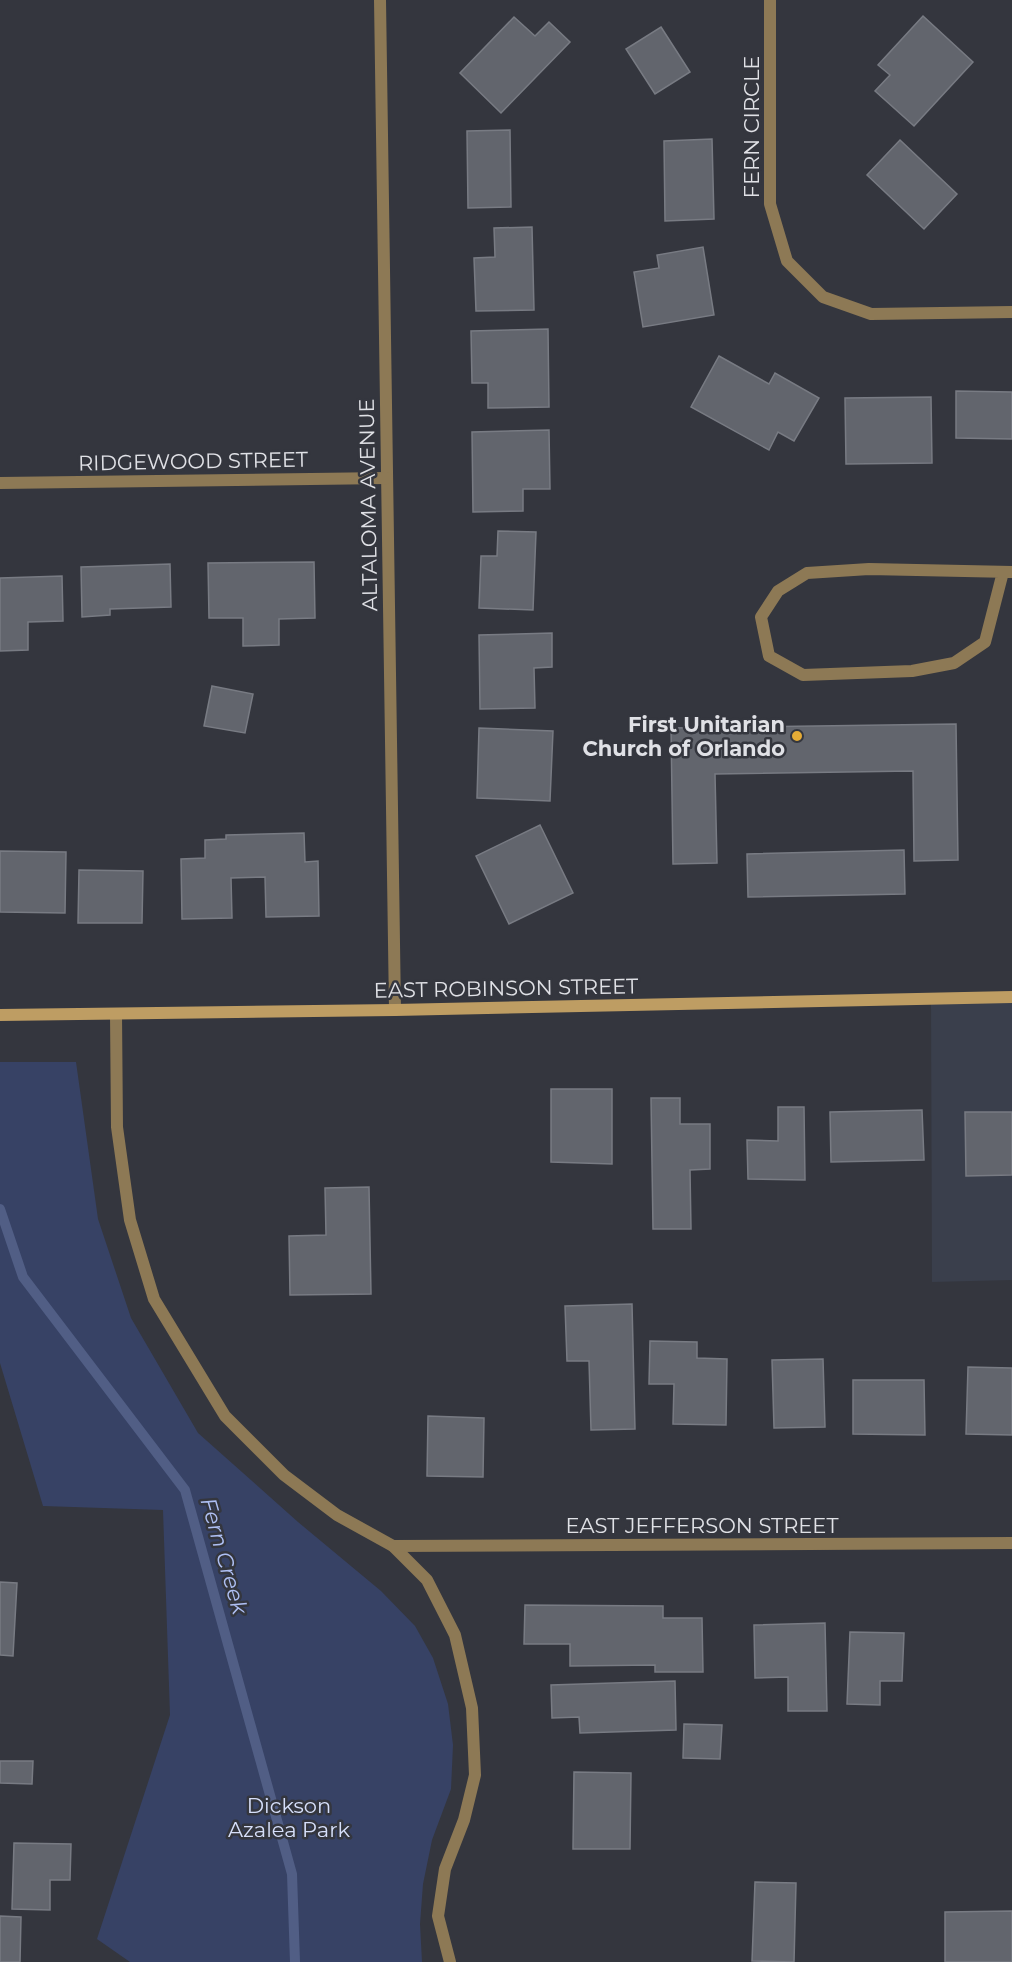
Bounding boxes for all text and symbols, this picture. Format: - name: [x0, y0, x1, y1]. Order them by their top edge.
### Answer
- street label: FERN CIRCLE: [739, 56, 764, 198]
- street label: ALTALOMA AVENUE: [354, 398, 382, 612]
- street label: RIDGEWOOD STREET: [78, 446, 308, 476]
- place label: First Unitarian Church of Orlando: [583, 712, 785, 761]
- marker: First Unitarian Church of Orlando: [790, 729, 804, 743]
- street label: EAST ROBINSON STREET: [373, 973, 639, 1003]
- water label: Fern Creek: [194, 1495, 254, 1618]
- street label: EAST JEFFERSON STREET: [566, 1513, 838, 1538]
- park label: Dickson Azalea Park: [228, 1793, 350, 1842]

